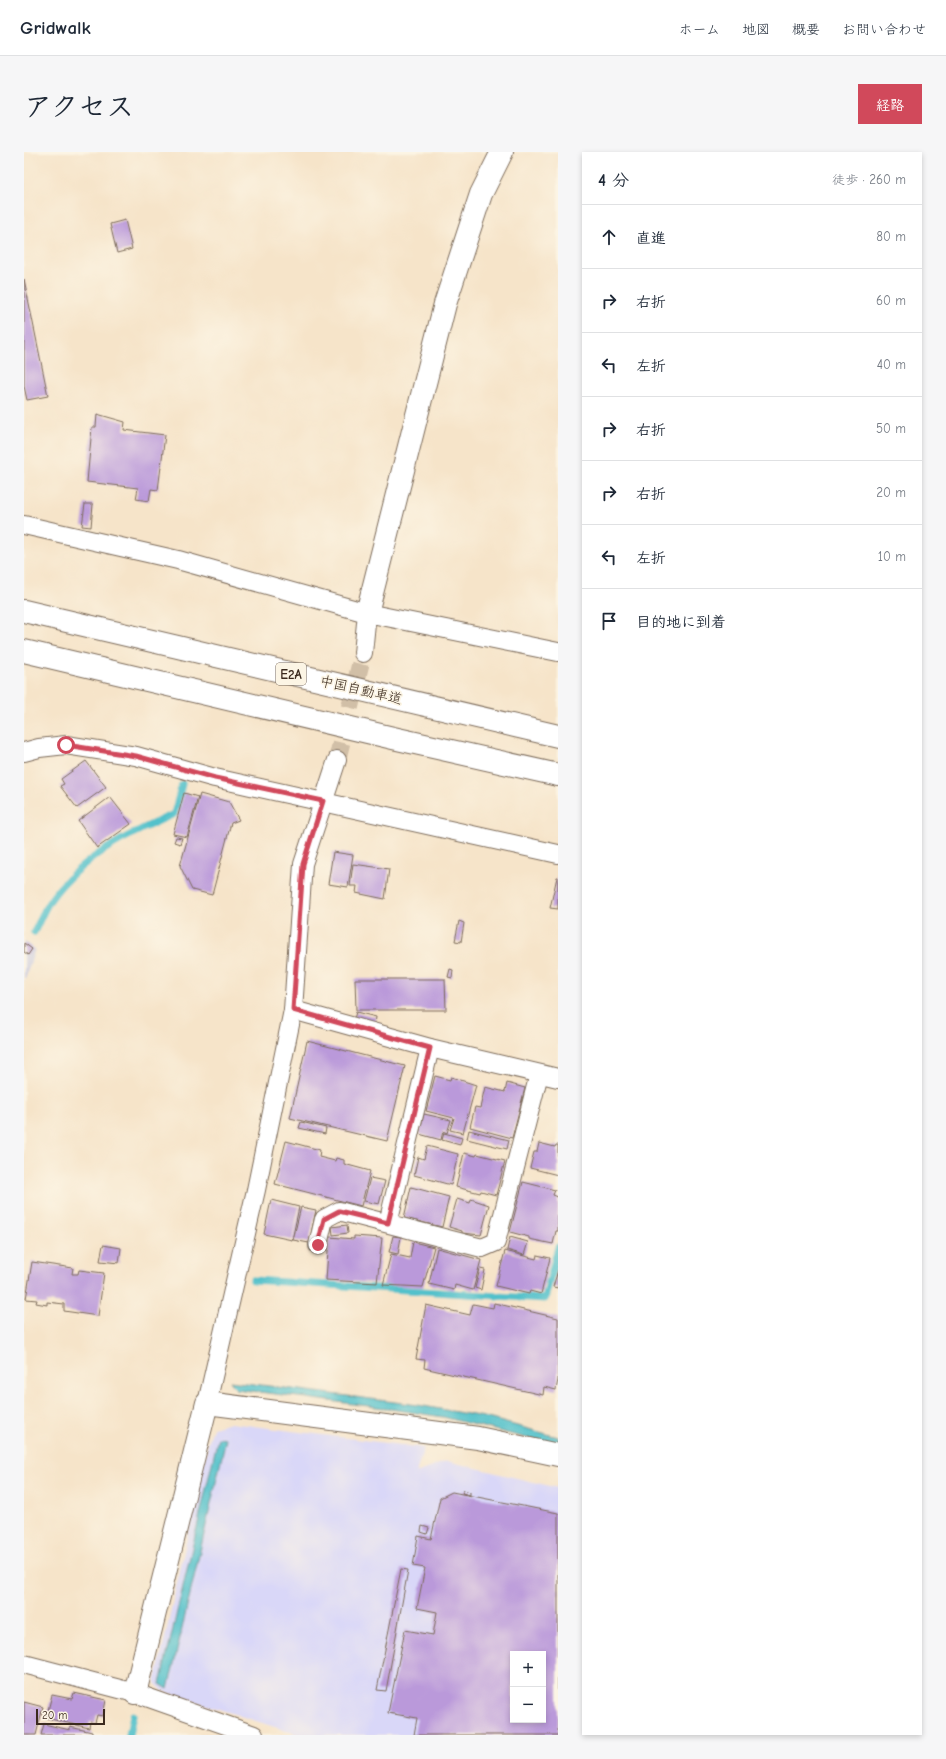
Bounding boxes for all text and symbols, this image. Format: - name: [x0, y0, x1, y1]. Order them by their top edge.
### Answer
- text: Gridwalk: [20, 17, 91, 39]
- text: ホーム: [679, 21, 720, 38]
- text: 地図: [742, 21, 770, 38]
- text: 概要: [792, 21, 820, 38]
- text: お問い合わせ: [842, 21, 926, 38]
- button: 経路: [858, 84, 922, 124]
- text: アクセス: [24, 91, 134, 123]
- text: 4 分: [598, 171, 629, 190]
- text: 徒歩 · 260 m: [832, 172, 906, 187]
- icon: ahead: [598, 226, 620, 248]
- text: 直進: [636, 229, 666, 247]
- text: 80 m: [876, 229, 906, 244]
- icon: right: [598, 290, 620, 312]
- text: 右折: [636, 293, 666, 311]
- text: 60 m: [876, 293, 906, 308]
- icon: left: [598, 354, 620, 376]
- text: 左折: [636, 357, 666, 375]
- text: 40 m: [877, 357, 906, 372]
- icon: right: [598, 418, 620, 440]
- text: 右折: [636, 421, 666, 439]
- text: 50 m: [876, 421, 906, 436]
- icon: right: [598, 482, 620, 504]
- text: 右折: [636, 485, 666, 503]
- text: 20 m: [876, 485, 906, 500]
- icon: left: [598, 546, 620, 568]
- text: 左折: [636, 549, 666, 567]
- text: 10 m: [878, 549, 906, 564]
- icon: arrive: [598, 610, 620, 632]
- text: 目的地に到着: [636, 613, 726, 631]
- road number: E2A: [276, 663, 306, 685]
- street label: 中国自動車道: [318, 672, 404, 708]
- route start: [57, 736, 75, 754]
- route end: [309, 1236, 327, 1254]
- map controls: [510, 1651, 546, 1723]
- button: +: [510, 1651, 546, 1687]
- button: −: [510, 1687, 546, 1723]
- scale bar: [36, 1707, 105, 1726]
- text: 20 m: [42, 1709, 67, 1722]

